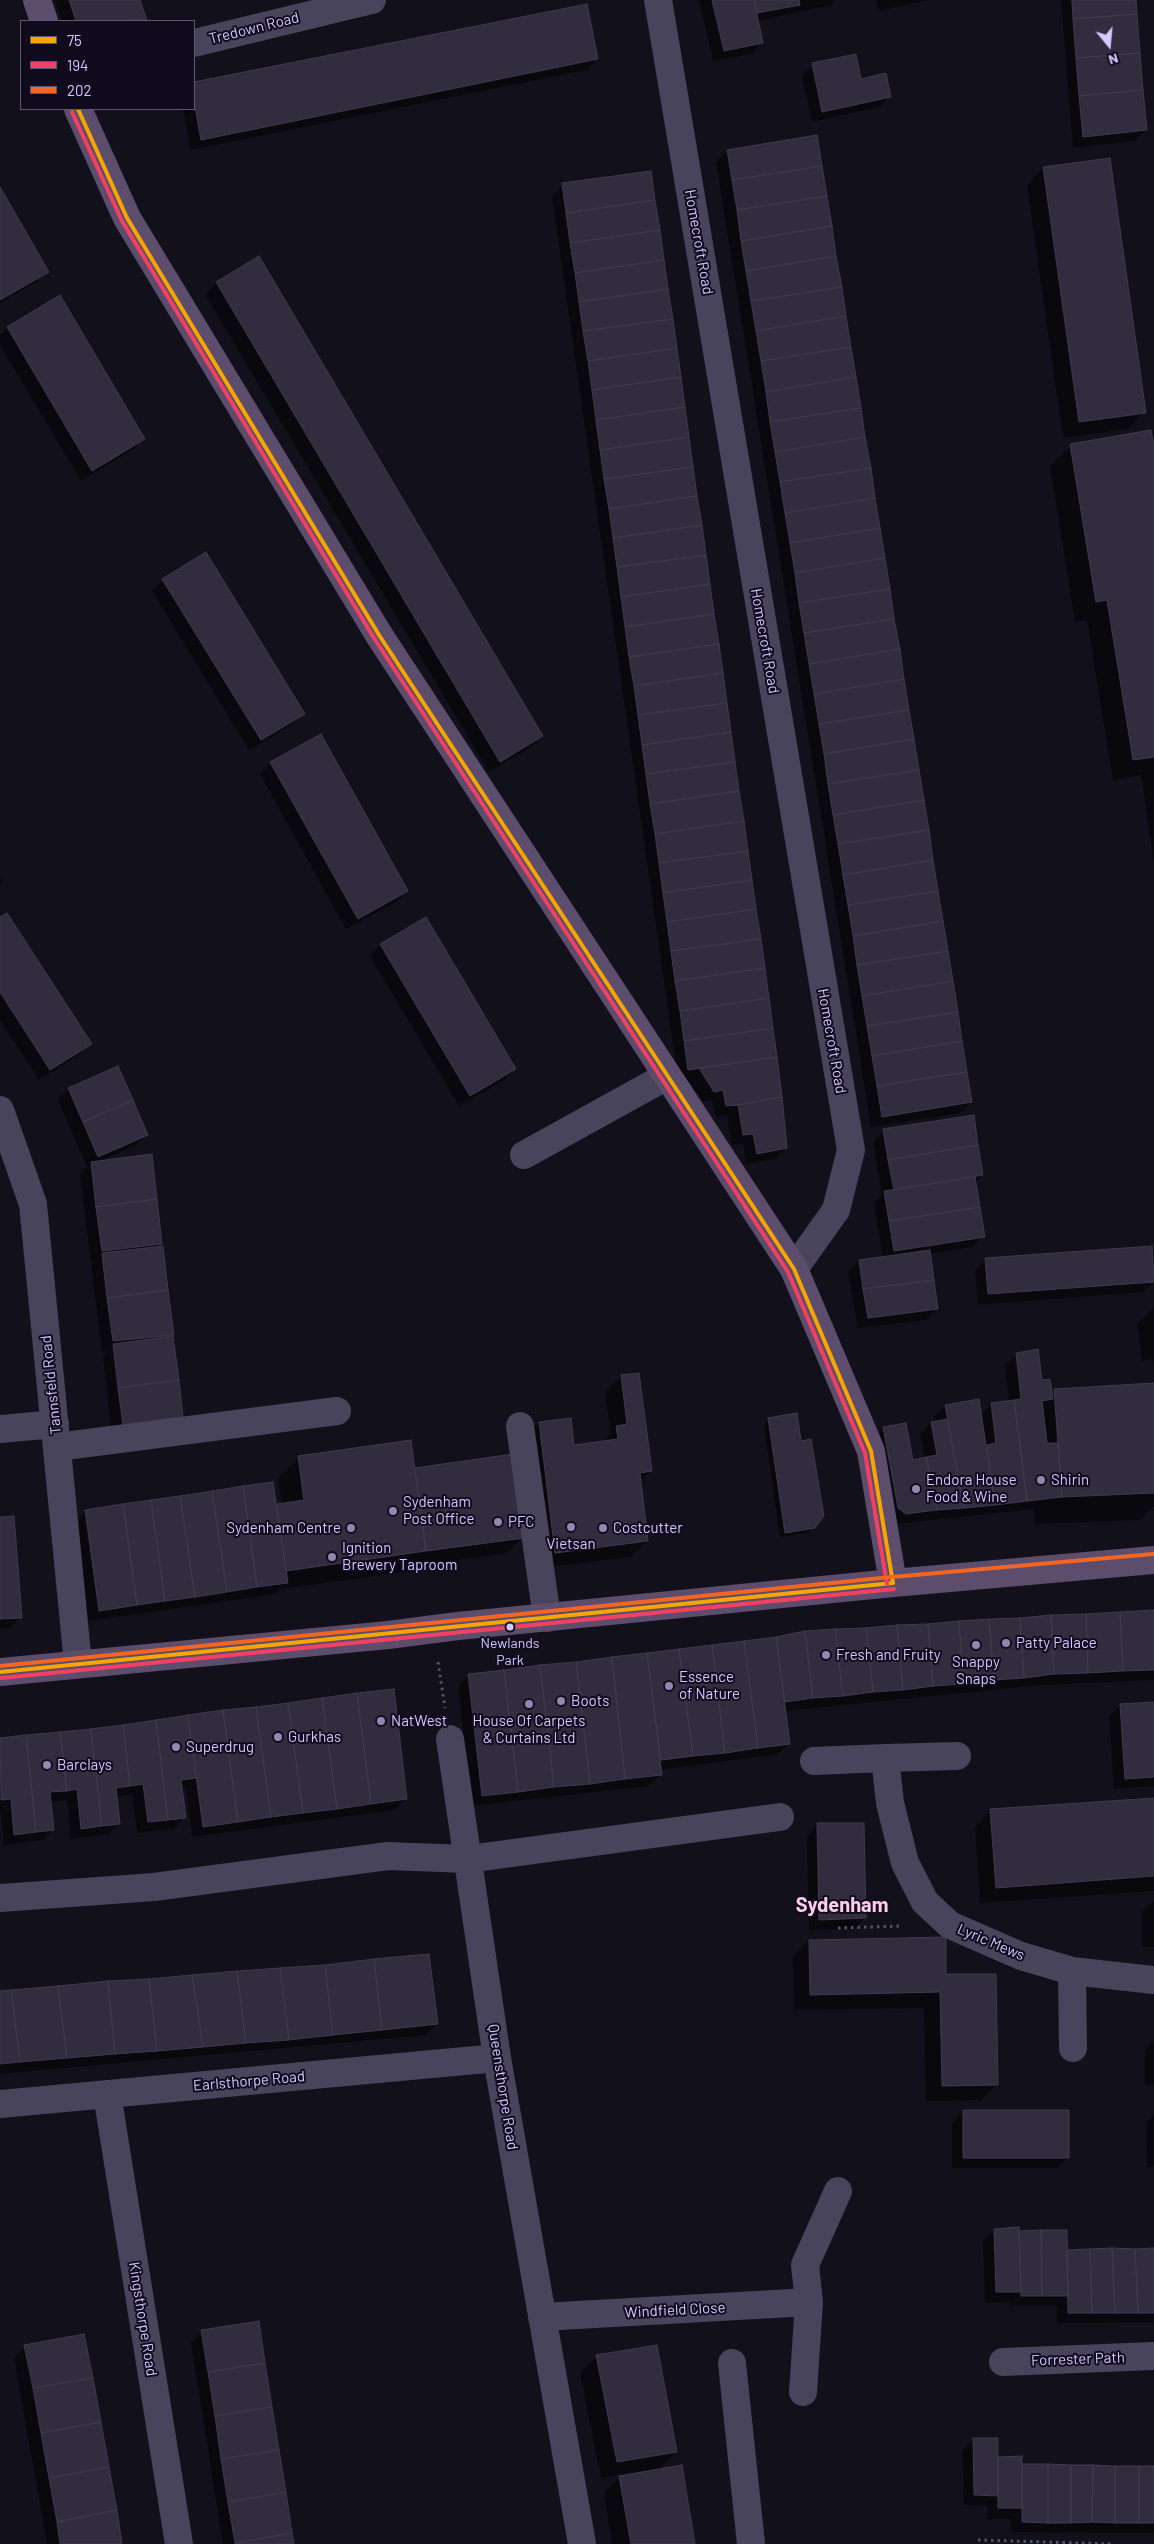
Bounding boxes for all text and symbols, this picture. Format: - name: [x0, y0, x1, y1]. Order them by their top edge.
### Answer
- street label: Tredown Road: [207, 8, 301, 48]
- legend: [20, 20, 195, 110]
- north arrow: [1084, 20, 1134, 70]
- text: 75: [67, 31, 82, 49]
- text: N: [1107, 50, 1120, 69]
- text: 194: [67, 56, 88, 74]
- text: 202: [67, 81, 92, 99]
- street label: Homecroft Road: [681, 188, 717, 296]
- street label: Homecroft Road: [747, 587, 783, 695]
- street label: Homecroft Road: [814, 987, 850, 1095]
- street label: Tannsfeld Road: [37, 1334, 65, 1436]
- place label: Endora House Food & Wine: [926, 1471, 1017, 1506]
- place label: Shirin: [1051, 1471, 1089, 1489]
- marker: Shirin: [1035, 1474, 1047, 1486]
- marker: Endora House Food & Wine: [910, 1483, 922, 1495]
- place label: Sydenham Post Office: [403, 1493, 475, 1528]
- marker: Sydenham Post Office: [387, 1505, 399, 1517]
- place label: PFC: [508, 1513, 534, 1531]
- marker: PFC: [492, 1516, 504, 1528]
- place label: Sydenham Centre: [226, 1519, 341, 1537]
- place label: Costcutter: [613, 1519, 683, 1537]
- marker: Vietsan: [565, 1521, 577, 1533]
- marker: Sydenham Centre: [345, 1522, 357, 1534]
- marker: Costcutter: [597, 1522, 609, 1534]
- place label: Vietsan: [547, 1535, 595, 1553]
- place label: Ignition Brewery Taproom: [342, 1539, 457, 1574]
- marker: Ignition Brewery Taproom: [326, 1551, 338, 1563]
- marker: Newlands Park: [505, 1622, 515, 1632]
- place label: Patty Palace: [1016, 1634, 1097, 1652]
- place label: Newlands Park: [480, 1635, 540, 1668]
- marker: Patty Palace: [1000, 1637, 1012, 1649]
- marker: Snappy Snaps: [970, 1639, 982, 1651]
- place label: Fresh and Fruity: [836, 1646, 941, 1664]
- marker: Fresh and Fruity: [820, 1649, 832, 1661]
- place label: Snappy Snaps: [952, 1653, 1000, 1688]
- place label: Essence of Nature: [679, 1668, 740, 1703]
- marker: Essence of Nature: [663, 1680, 675, 1692]
- place label: Boots: [571, 1692, 609, 1710]
- marker: Boots: [555, 1695, 567, 1707]
- marker: House Of Carpets & Curtains Ltd: [523, 1698, 535, 1710]
- place label: NatWest: [391, 1712, 447, 1730]
- place label: House Of Carpets & Curtains Ltd: [473, 1712, 585, 1747]
- marker: NatWest: [375, 1715, 387, 1727]
- place label: Gurkhas: [288, 1728, 341, 1746]
- marker: Gurkhas: [272, 1731, 284, 1743]
- place label: Superdrug: [186, 1738, 254, 1756]
- marker: Superdrug: [170, 1741, 182, 1753]
- place label: Barclays: [57, 1756, 112, 1774]
- marker: Barclays: [41, 1759, 53, 1771]
- district label: Sydenham: [796, 1893, 888, 1917]
- street label: Lyric Mews: [955, 1920, 1027, 1964]
- street label: Queensthorpe Road: [484, 2023, 522, 2151]
- street label: Earlsthorpe Road: [192, 2067, 306, 2095]
- street label: Kingsthorpe Road: [125, 2261, 161, 2377]
- street label: Windfield Close: [624, 2298, 726, 2322]
- street label: Forrester Path: [1031, 2348, 1125, 2370]

